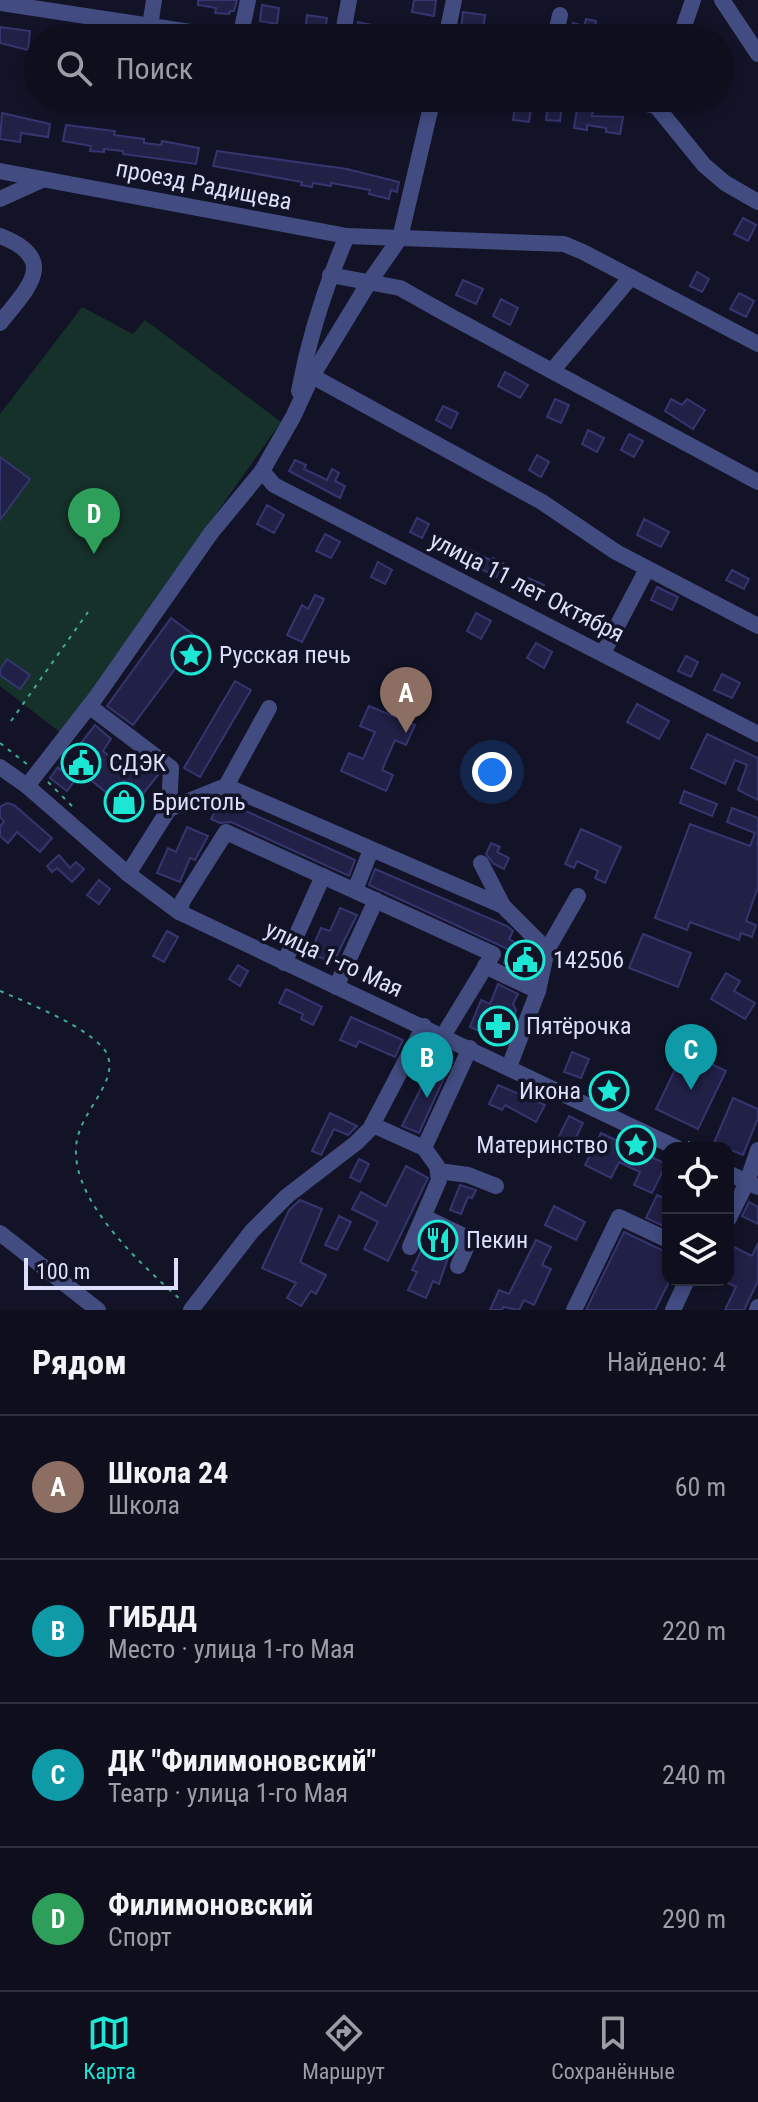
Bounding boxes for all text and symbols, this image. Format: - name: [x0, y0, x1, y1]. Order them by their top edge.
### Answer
- search box: [24, 24, 734, 112]
- icon: search: [52, 46, 96, 90]
- text: Поиск: [116, 51, 193, 86]
- street label: проезд Радищева: [114, 154, 294, 216]
- pin: D: [68, 488, 120, 554]
- street label: улица 11 лет Октября: [425, 526, 629, 648]
- place icon: Русская печь: [170, 634, 212, 676]
- place label: Русская печь: [219, 641, 351, 669]
- pin: A: [380, 667, 432, 733]
- public building icon: СДЭК: [60, 742, 102, 784]
- place label: СДЭК: [109, 749, 167, 777]
- your location: [472, 752, 512, 792]
- shop icon: Бристоль: [103, 781, 145, 823]
- place label: Бристоль: [152, 788, 246, 816]
- street label: улица 1-го Мая: [261, 915, 407, 1003]
- public building icon: 142506: [504, 939, 546, 981]
- place label: 142506: [553, 946, 624, 974]
- pharmacy icon: Пятёрочка: [477, 1005, 519, 1047]
- place label: Пятёрочка: [526, 1012, 631, 1040]
- pin: C: [665, 1024, 717, 1090]
- pin: B: [401, 1032, 453, 1098]
- place icon: Икона: [588, 1070, 630, 1112]
- place label: Икона: [519, 1077, 581, 1105]
- place icon: Материнство: [615, 1124, 657, 1166]
- place label: Материнство: [476, 1131, 608, 1159]
- map controls: [662, 1142, 734, 1286]
- button: locate: [662, 1142, 734, 1214]
- button: layers: [662, 1214, 734, 1286]
- restaurant icon: Пекин: [417, 1219, 459, 1261]
- place label: Пекин: [466, 1226, 528, 1254]
- scale bar: [24, 1254, 178, 1290]
- text: 100 m: [36, 1259, 90, 1284]
- text: Рядом: [32, 1342, 127, 1382]
- text: Найдено: 4: [607, 1347, 726, 1377]
- text: Школа 24: [108, 1455, 228, 1490]
- text: A: [50, 1472, 66, 1502]
- text: 60 m: [675, 1472, 726, 1502]
- text: Школа: [108, 1490, 180, 1520]
- text: ГИБДД: [108, 1599, 197, 1634]
- text: B: [51, 1616, 65, 1646]
- text: 220 m: [662, 1616, 726, 1646]
- text: Место · улица 1-го Мая: [108, 1634, 355, 1664]
- text: ДК "Филимоновский": [108, 1743, 376, 1778]
- text: C: [51, 1760, 65, 1790]
- text: 240 m: [662, 1760, 726, 1790]
- text: Театр · улица 1-го Мая: [108, 1778, 348, 1808]
- text: Филимоновский: [108, 1887, 313, 1922]
- text: D: [51, 1904, 65, 1934]
- text: 290 m: [662, 1904, 726, 1934]
- text: Спорт: [108, 1922, 172, 1952]
- tab: Карта: [83, 2011, 136, 2084]
- tab: Маршрут: [302, 2011, 385, 2084]
- tab: Сохранённые: [551, 2011, 675, 2084]

